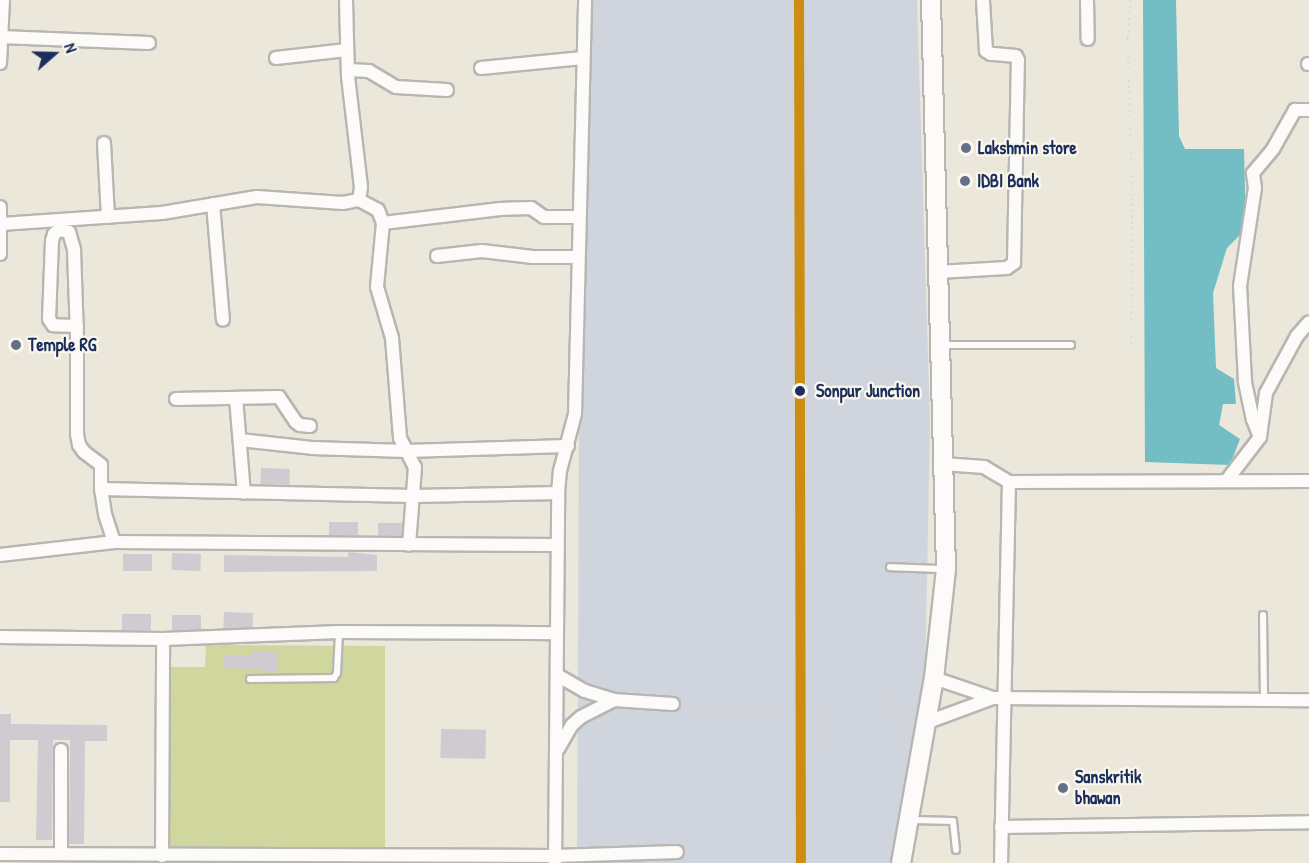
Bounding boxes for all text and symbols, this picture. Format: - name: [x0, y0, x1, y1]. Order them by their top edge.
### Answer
- north arrow: [24, 24, 84, 84]
- text: N: [59, 40, 83, 56]
- place label: Lakshmin store: [978, 137, 1077, 159]
- marker: Lakshmin store: [959, 141, 973, 155]
- place label: IDBI Bank: [977, 170, 1039, 192]
- marker: IDBI Bank: [958, 174, 972, 188]
- place label: Temple RG: [28, 334, 96, 356]
- marker: Temple RG: [9, 338, 23, 352]
- marker: Sonpur Junction: [789, 380, 811, 402]
- place label: Sonpur Junction: [816, 380, 920, 402]
- place label: Sanskritik bhawan: [1075, 767, 1142, 810]
- marker: Sanskritik bhawan: [1056, 781, 1070, 795]

